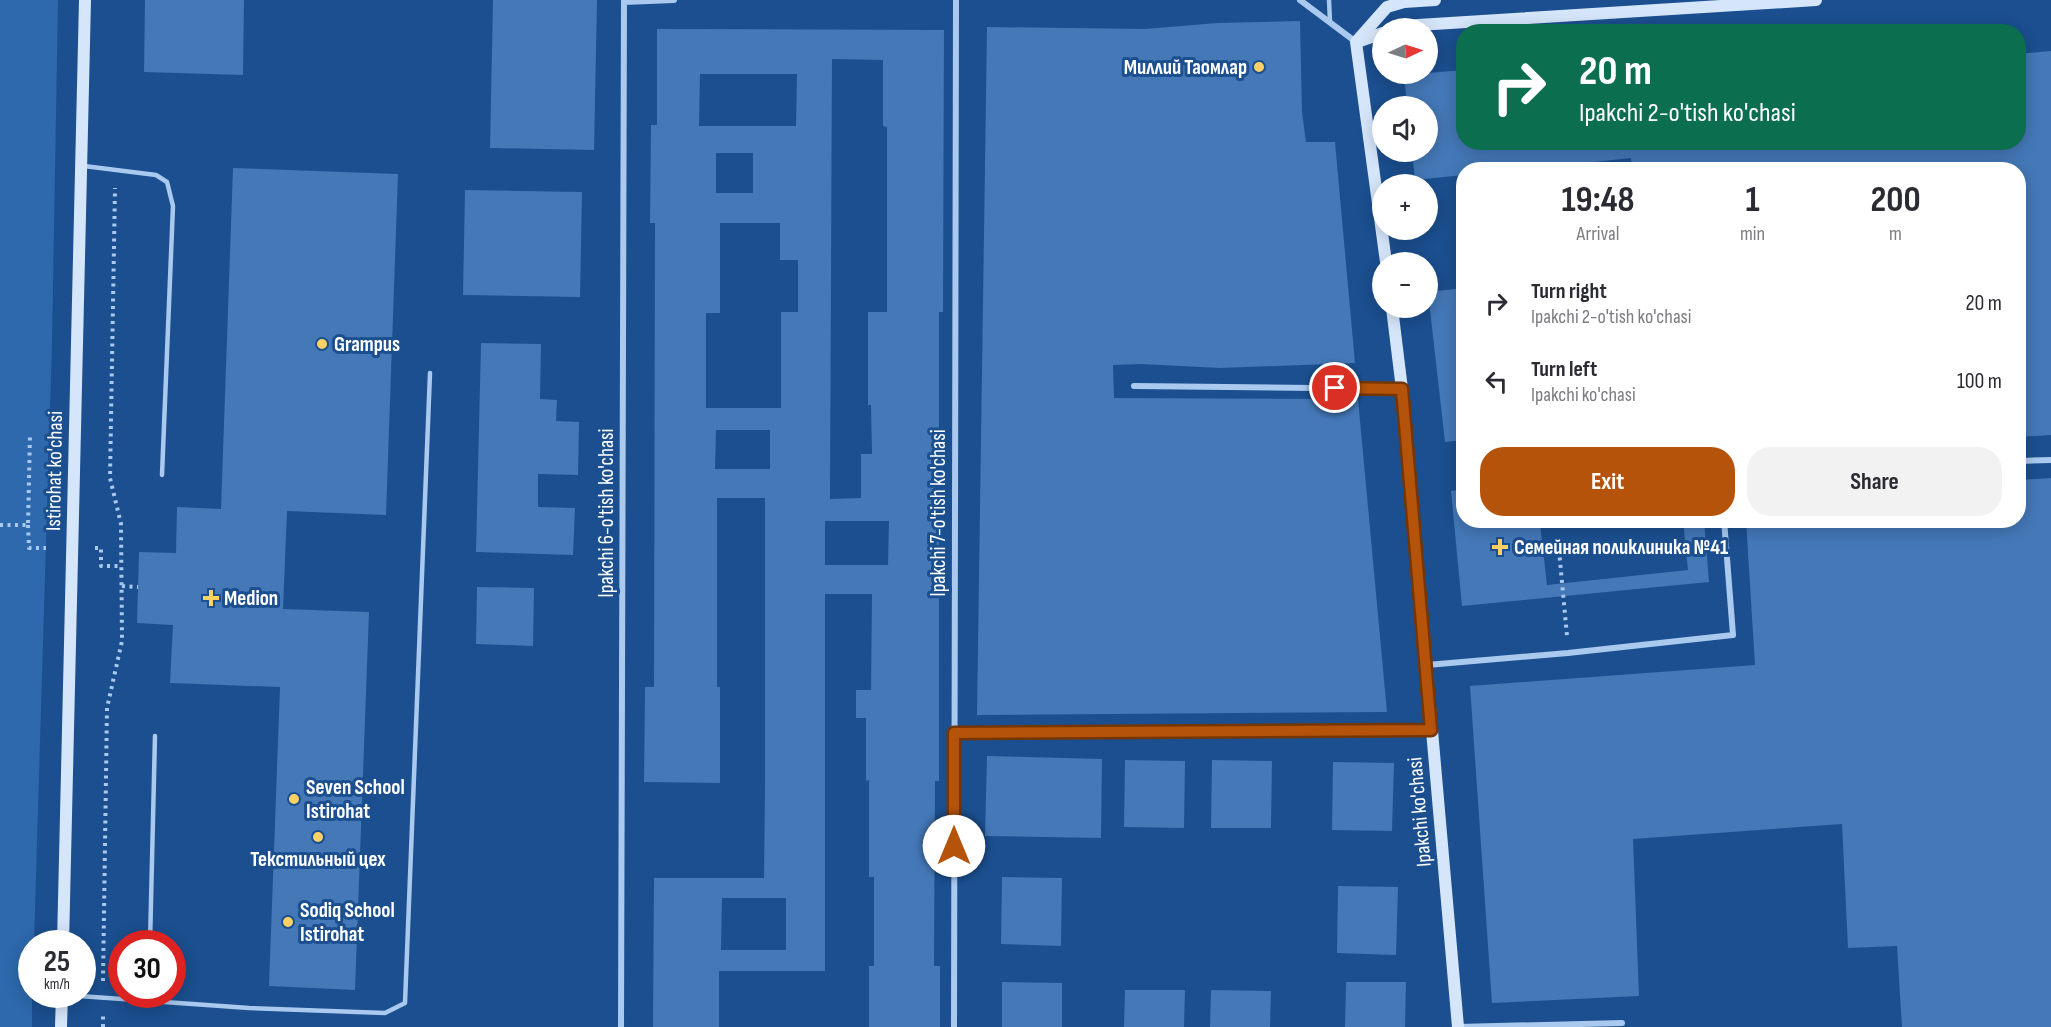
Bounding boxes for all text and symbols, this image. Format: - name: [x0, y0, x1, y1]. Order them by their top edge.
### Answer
- north arrow: [1372, 18, 1438, 84]
- map controls: [1372, 18, 1438, 318]
- text: 20 m: [1579, 46, 1652, 97]
- icon: right: [1480, 48, 1558, 126]
- place label: Миллий Таомлар: [1124, 55, 1247, 80]
- marker: Миллий Таомлар: [1252, 60, 1266, 74]
- button: sound: [1372, 96, 1438, 162]
- text: Ipakchi 2-o'tish ko'chasi: [1579, 97, 1796, 129]
- button: +: [1372, 174, 1438, 240]
- text: 19:48: [1561, 179, 1634, 222]
- text: 1: [1745, 179, 1760, 222]
- text: 200: [1870, 179, 1921, 222]
- text: Arrival: [1576, 222, 1619, 246]
- text: min: [1740, 222, 1765, 246]
- text: m: [1889, 222, 1902, 246]
- button: −: [1372, 252, 1438, 318]
- text: Turn right: [1531, 278, 1607, 305]
- icon: right: [1480, 287, 1513, 320]
- text: 20 m: [1966, 290, 2002, 317]
- text: Ipakchi 2-o'tish ko'chasi: [1531, 305, 1691, 329]
- place label: Grampus: [334, 332, 400, 357]
- marker: Grampus: [315, 337, 329, 351]
- text: Turn left: [1531, 356, 1597, 383]
- pin: [1309, 362, 1360, 413]
- icon: left: [1480, 365, 1513, 398]
- text: 100 m: [1957, 368, 2002, 395]
- icon: arrive: [1318, 371, 1351, 404]
- text: Ipakchi ko'chasi: [1531, 383, 1636, 407]
- street label: Istirohat ko'chasi: [41, 411, 68, 531]
- street label: Ipakchi 6-o'tish ko'chasi: [594, 428, 619, 598]
- street label: Ipakchi 7-o'tish ko'chasi: [926, 429, 951, 597]
- button: Exit: [1480, 447, 1735, 516]
- button: Share: [1747, 447, 2002, 516]
- place label: Семейная поликлиника №41: [1514, 535, 1728, 560]
- marker: Семейная поликлиника №41: [1491, 538, 1509, 556]
- place label: Medion: [224, 586, 278, 611]
- marker: Medion: [202, 589, 220, 607]
- street label: Ipakchi ko'chasi: [1402, 756, 1437, 868]
- place label: Seven School Istirohat: [306, 775, 405, 824]
- marker: Seven School Istirohat: [287, 792, 301, 806]
- position arrow: [922, 814, 986, 878]
- marker: Текстильный цех: [311, 830, 325, 844]
- place label: Текстильный цех: [250, 847, 386, 872]
- place label: Sodiq School Istirohat: [300, 898, 395, 947]
- marker: Sodiq School Istirohat: [281, 915, 295, 929]
- speed limit sign: 30: [108, 930, 186, 1008]
- text: 25: [44, 944, 70, 980]
- text: km/h: [44, 975, 70, 994]

